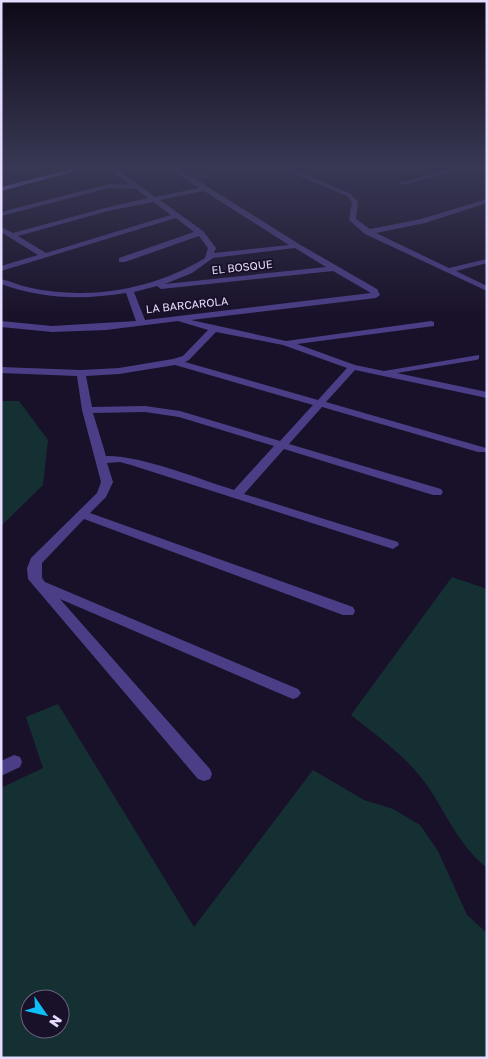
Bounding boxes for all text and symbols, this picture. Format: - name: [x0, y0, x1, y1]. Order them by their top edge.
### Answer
- street label: EL BOSQUE: [211, 257, 273, 276]
- street label: LA BARCAROLA: [145, 294, 229, 315]
- north arrow: [20, 989, 70, 1039]
- text: N: [46, 1012, 66, 1031]

